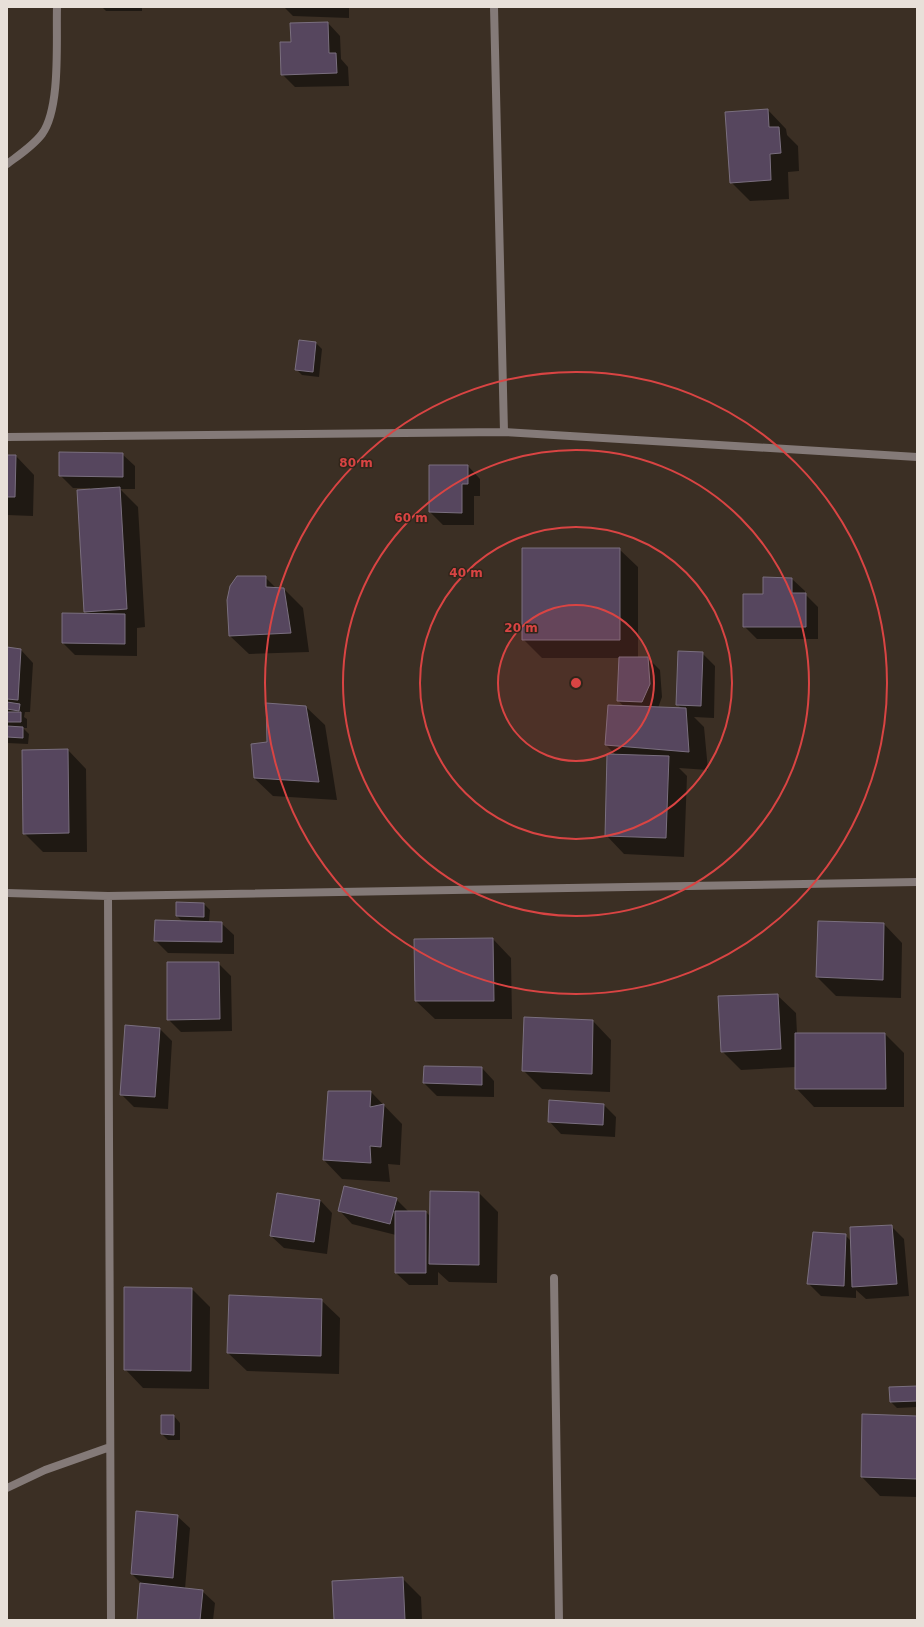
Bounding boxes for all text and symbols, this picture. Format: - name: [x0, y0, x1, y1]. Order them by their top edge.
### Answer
- text: 80 m: [339, 456, 373, 470]
- text: 60 m: [394, 511, 428, 525]
- text: 40 m: [449, 566, 483, 580]
- text: 20 m: [504, 621, 538, 635]
- centre of rings: [569, 676, 583, 690]

